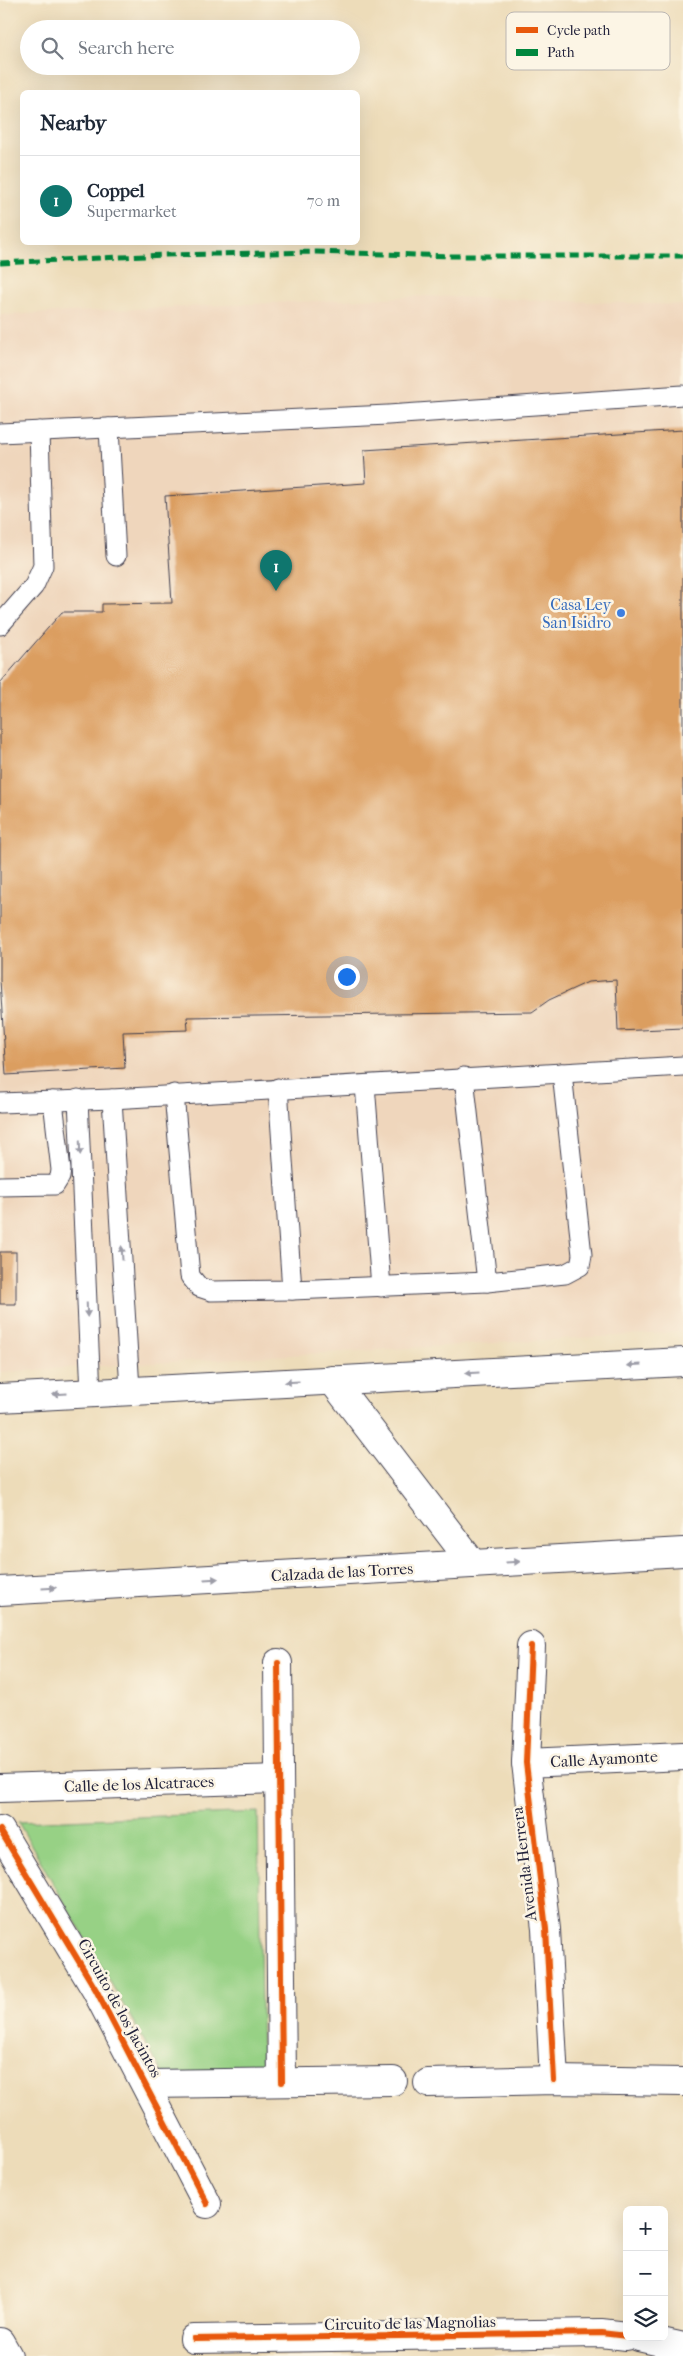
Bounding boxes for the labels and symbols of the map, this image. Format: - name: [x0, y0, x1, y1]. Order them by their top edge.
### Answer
- legend: [506, 12, 670, 70]
- text: Cycle path: [547, 22, 611, 39]
- text: Path: [547, 44, 575, 61]
- pin: 1: [260, 550, 292, 591]
- place label: Casa Ley San Isidro: [542, 595, 611, 632]
- marker: Casa Ley San Isidro: [615, 607, 627, 619]
- your location: [334, 964, 360, 990]
- one-way arrow: [77, 1140, 85, 1156]
- one-way arrow: [117, 1245, 125, 1261]
- one-way arrow: [84, 1302, 92, 1318]
- one-way arrow: [626, 1361, 642, 1369]
- one-way arrow: [464, 1370, 480, 1378]
- one-way arrow: [284, 1379, 300, 1387]
- one-way arrow: [52, 1391, 68, 1399]
- one-way arrow: [505, 1557, 521, 1565]
- street label: Calzada de las Torres: [270, 1559, 414, 1585]
- one-way arrow: [203, 1575, 219, 1583]
- one-way arrow: [41, 1584, 57, 1592]
- street label: Calle Ayamonte: [550, 1747, 658, 1771]
- street label: Calle de los Alcatraces: [64, 1772, 214, 1796]
- street label: Avenida Herrera: [507, 1805, 541, 1923]
- street label: Circuito de los Jacintos: [74, 1935, 166, 2081]
- street label: Circuito de las Magnolias: [324, 2312, 496, 2334]

